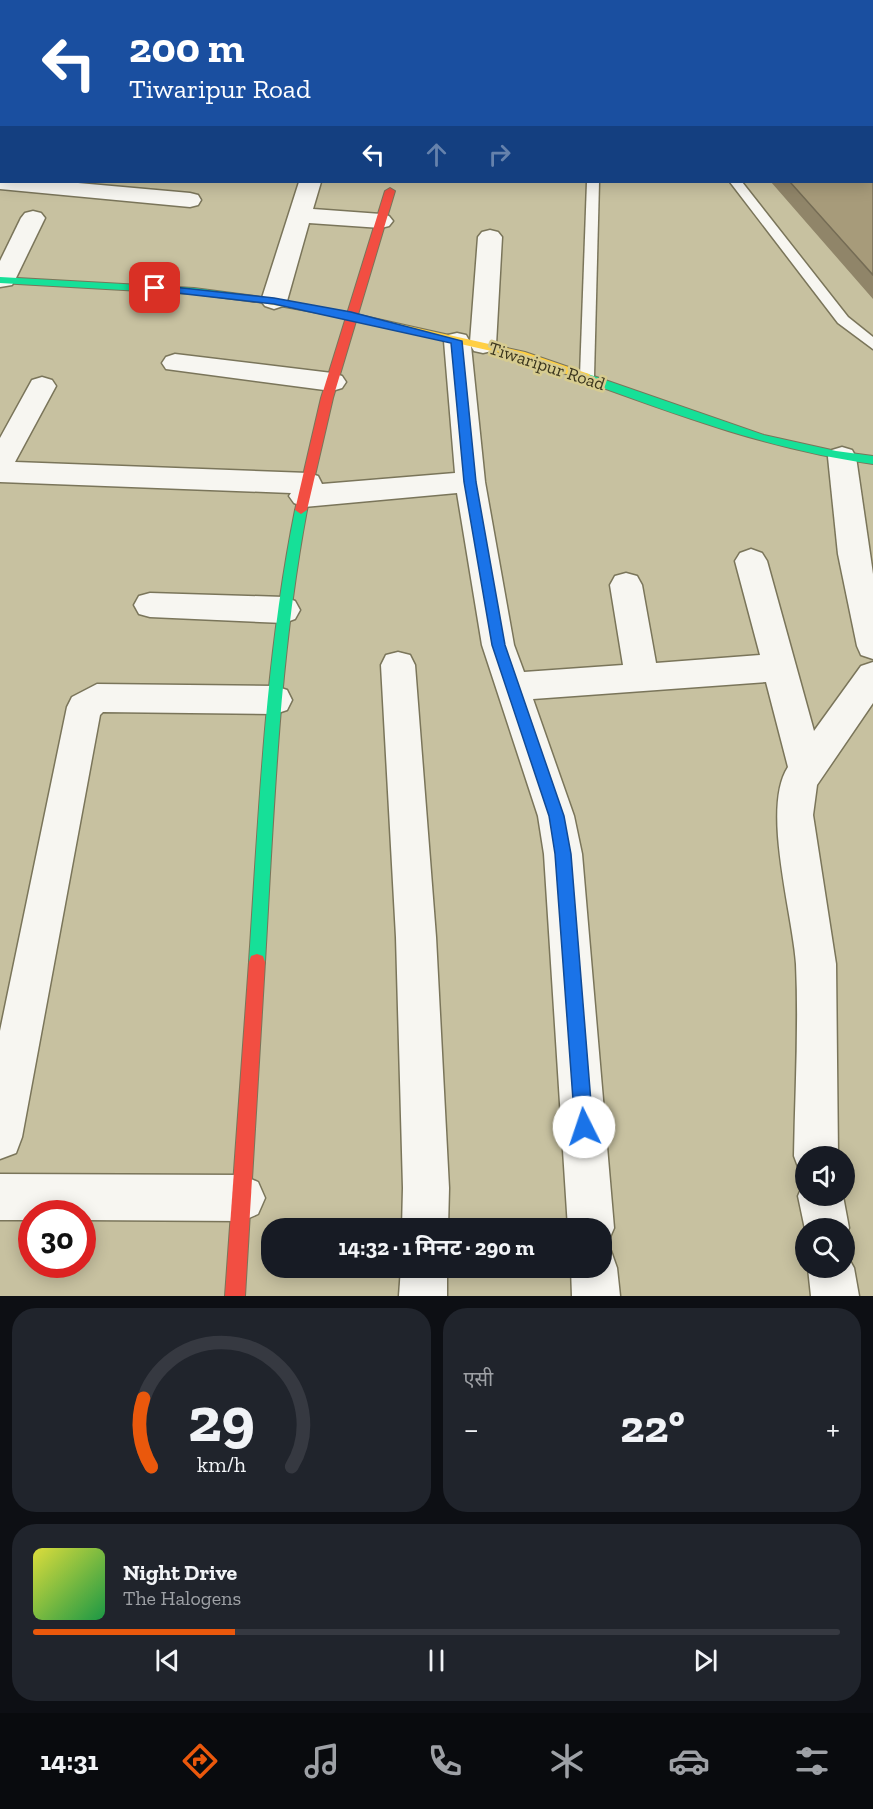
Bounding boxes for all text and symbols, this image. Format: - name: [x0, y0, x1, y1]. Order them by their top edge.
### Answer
- text: 200 m: [129, 22, 245, 73]
- icon: left: [30, 24, 108, 102]
- text: Tiwaripur Road: [129, 73, 311, 105]
- icon: left: [357, 138, 390, 171]
- icon: ahead: [420, 138, 453, 171]
- icon: right: [483, 138, 516, 171]
- pin: [129, 262, 180, 313]
- icon: arrive: [138, 271, 171, 304]
- street label: Tiwaripur Road: [486, 337, 608, 395]
- position arrow: [552, 1095, 616, 1159]
- map controls: [795, 1146, 855, 1278]
- button: sound: [795, 1146, 855, 1206]
- speed limit sign: 30: [18, 1200, 96, 1278]
- button: search: [795, 1218, 855, 1278]
- text: 14:32 · 1 मिनट · 290 m: [339, 1234, 534, 1261]
- text: एसी: [464, 1367, 493, 1391]
- text: 29: [188, 1382, 255, 1457]
- text: 22°: [620, 1400, 685, 1454]
- text: −: [464, 1409, 479, 1448]
- text: +: [826, 1409, 840, 1448]
- text: km/h: [197, 1452, 246, 1477]
- text: Night Drive: [123, 1559, 237, 1586]
- text: The Halogens: [123, 1586, 241, 1610]
- icon: previous: [151, 1644, 184, 1677]
- icon: pause: [420, 1644, 453, 1677]
- icon: next: [689, 1644, 722, 1677]
- icon: directions: [179, 1740, 221, 1782]
- icon: music: [301, 1740, 343, 1782]
- icon: phone: [424, 1740, 466, 1782]
- icon: climate: [546, 1740, 588, 1782]
- icon: car: [668, 1740, 710, 1782]
- icon: filters: [791, 1740, 833, 1782]
- text: 14:31: [40, 1745, 98, 1777]

